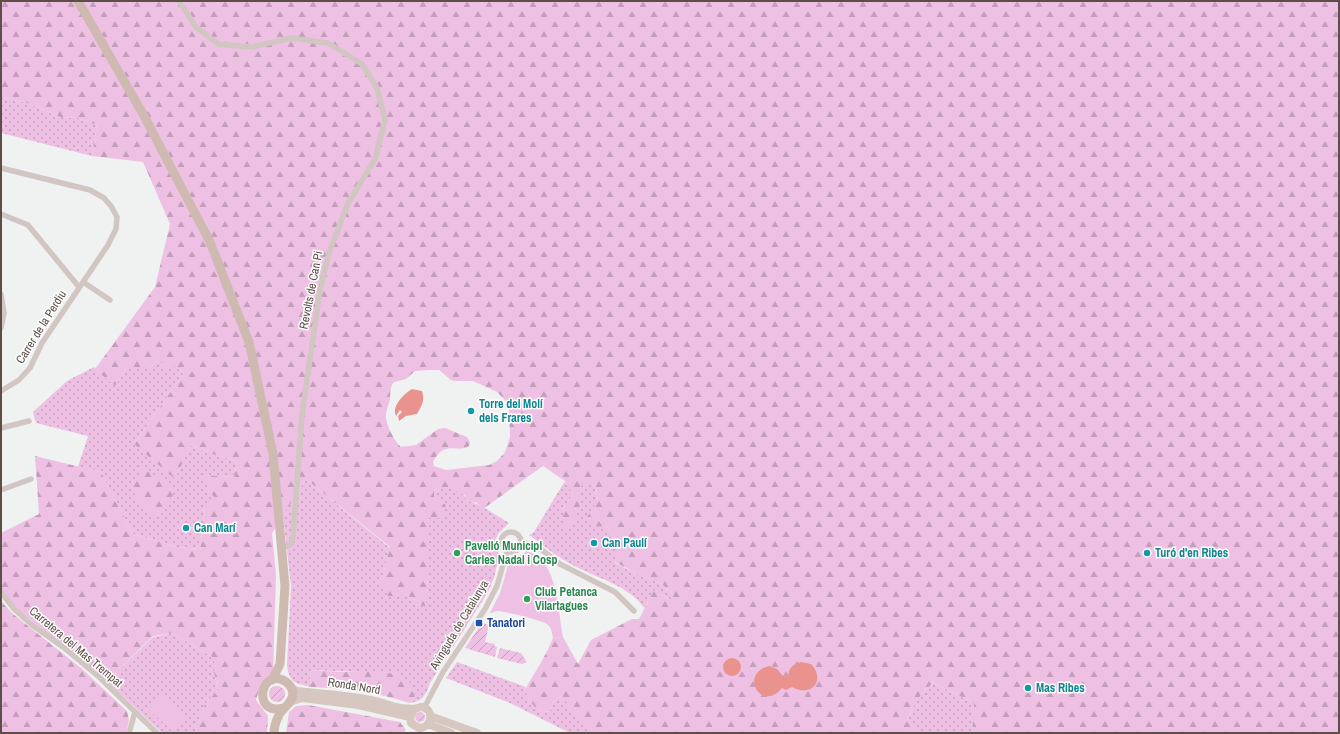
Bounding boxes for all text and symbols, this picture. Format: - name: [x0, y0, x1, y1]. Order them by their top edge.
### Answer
- street label: Revolts de Can Pi: [296, 250, 326, 330]
- street label: Carrer de la Perdiu: [12, 287, 70, 367]
- place label: Torre del Molí dels Frares: [479, 396, 544, 426]
- marker: Torre del Molí dels Frares: [466, 406, 476, 416]
- place label: Can Marí: [194, 520, 237, 536]
- marker: Can Marí: [181, 523, 191, 533]
- place label: Can Paulí: [602, 535, 648, 551]
- place label: Pavelló Municipl Carles Nadal i Cosp: [465, 538, 557, 568]
- marker: Can Paulí: [589, 538, 599, 548]
- place label: Turó d'en Ribes: [1155, 545, 1229, 561]
- marker: Pavelló Municipl Carles Nadal i Cosp: [452, 548, 462, 558]
- marker: Turó d'en Ribes: [1142, 548, 1152, 558]
- street label: Avinguda de Catalunya: [425, 577, 492, 674]
- place label: Club Petanca Vilartagues: [535, 584, 598, 614]
- marker: Club Petanca Vilartagues: [522, 594, 532, 604]
- street label: Carretera del Mas Trempat: [26, 603, 126, 691]
- place label: Tanatori: [487, 615, 525, 631]
- marker: Tanatori: [474, 618, 484, 628]
- street label: Ronda Nord: [327, 674, 381, 698]
- place label: Mas Ribes: [1036, 680, 1085, 696]
- marker: Mas Ribes: [1023, 683, 1033, 693]

